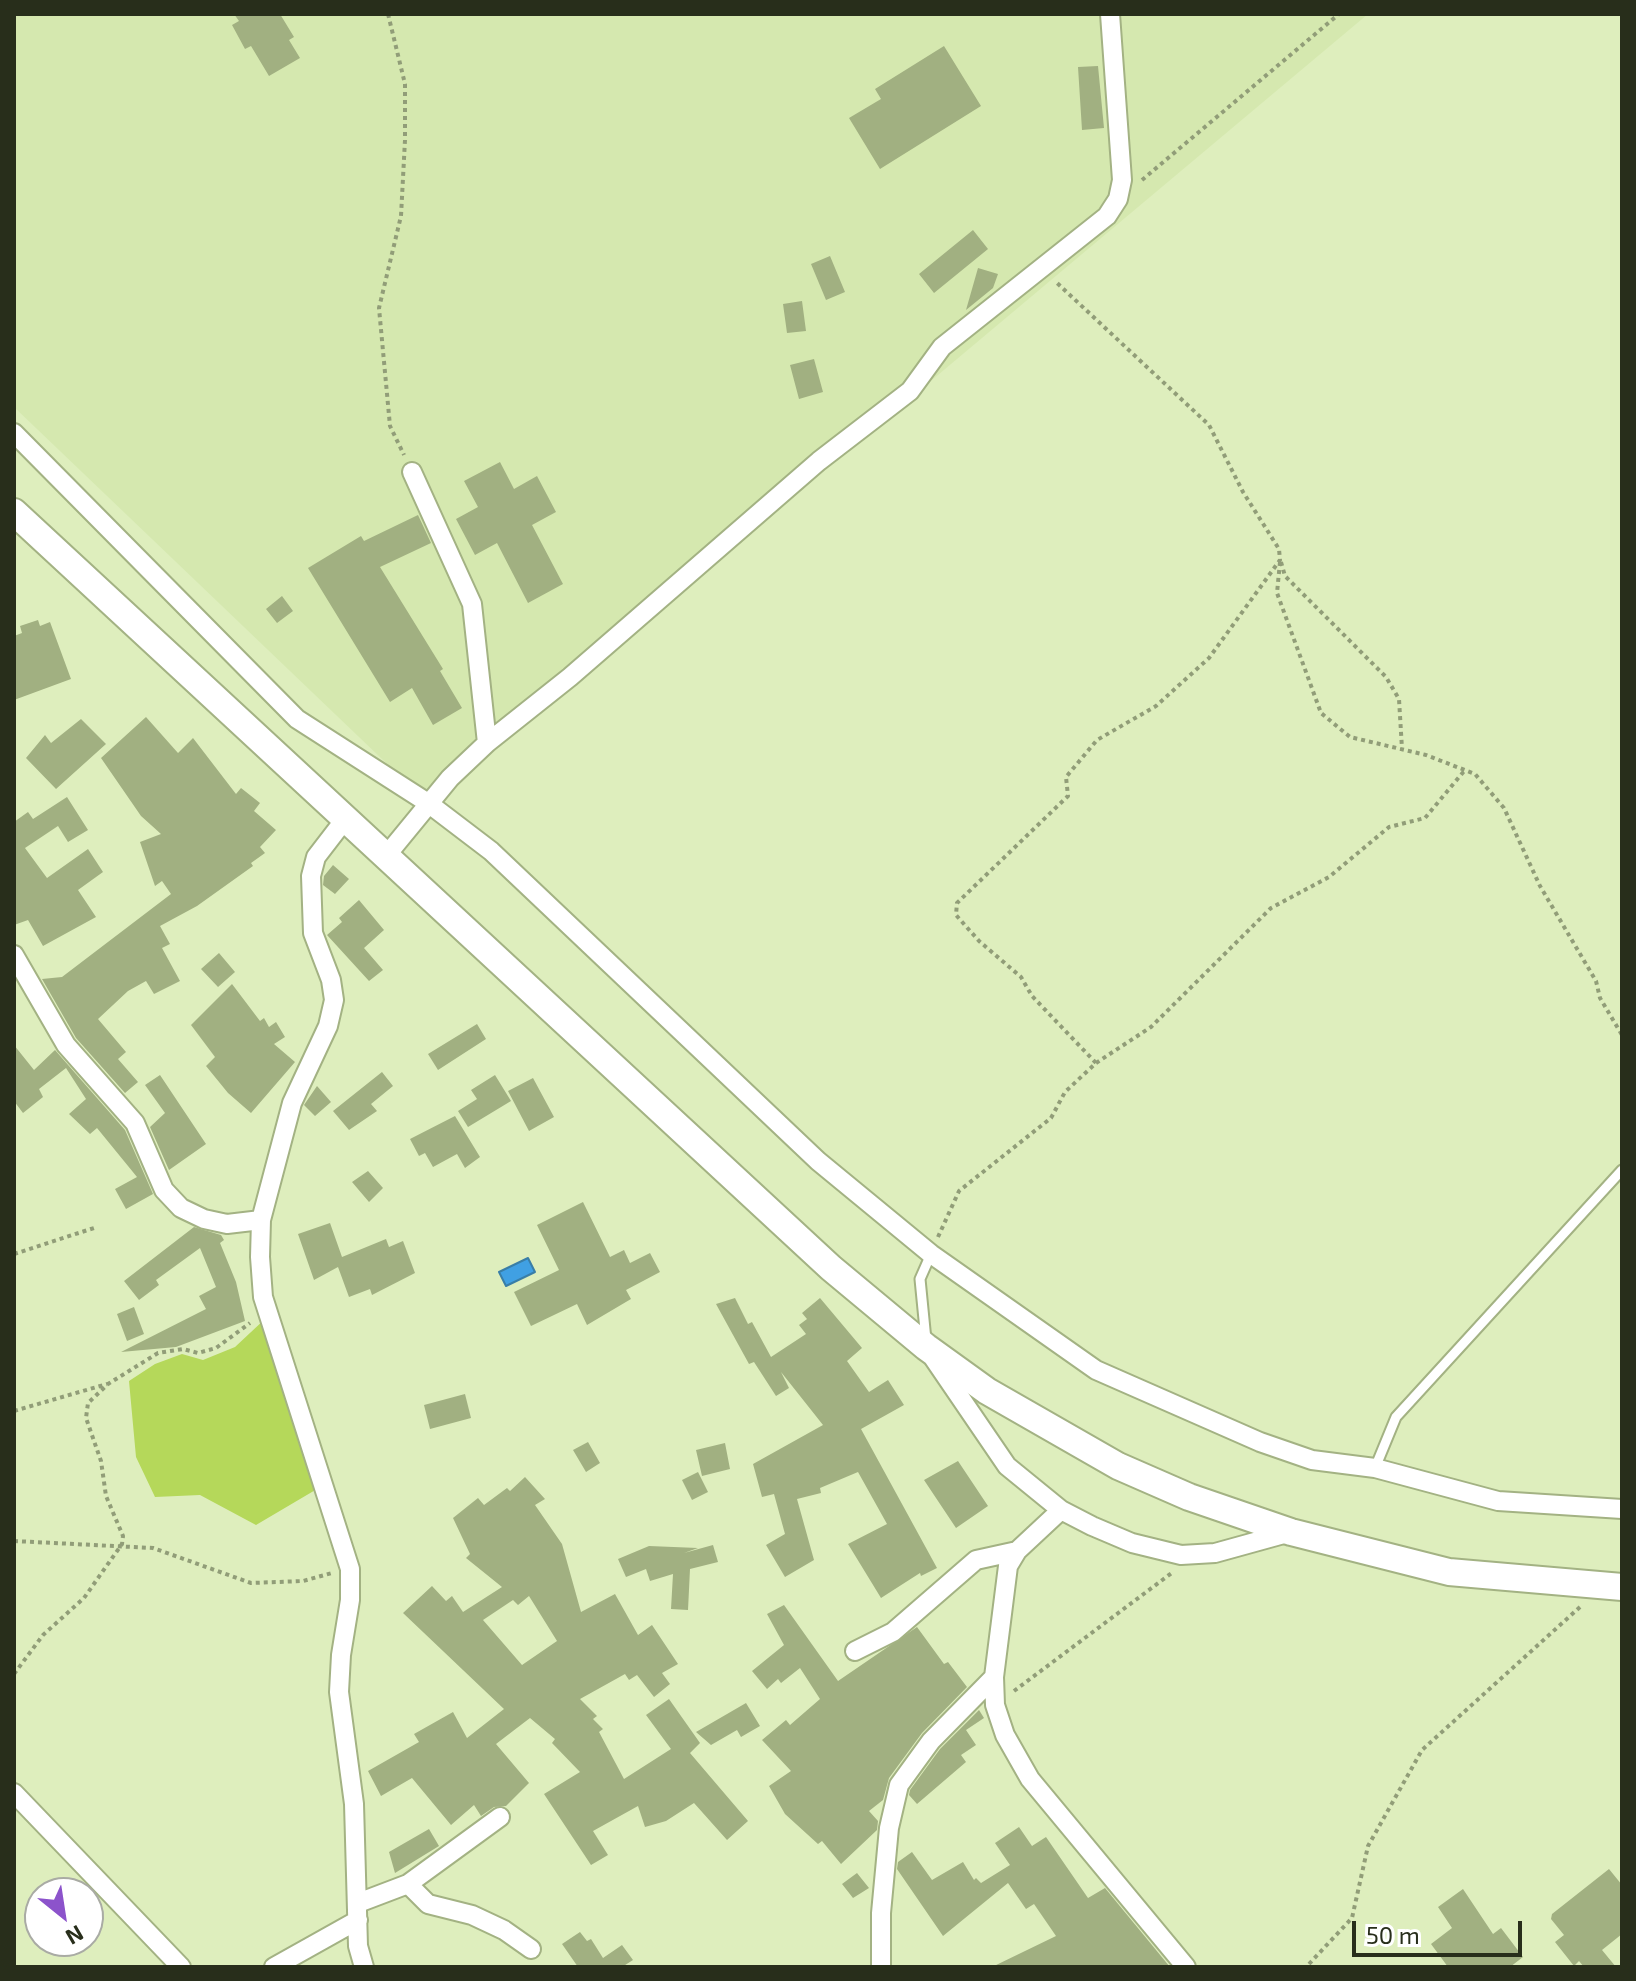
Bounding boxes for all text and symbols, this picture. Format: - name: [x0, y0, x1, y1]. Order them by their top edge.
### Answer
- north arrow: [24, 1877, 104, 1957]
- scale bar: [1356, 1905, 1526, 1955]
- text: 50 m: [1366, 1920, 1420, 1949]
- text: N: [62, 1921, 88, 1951]

